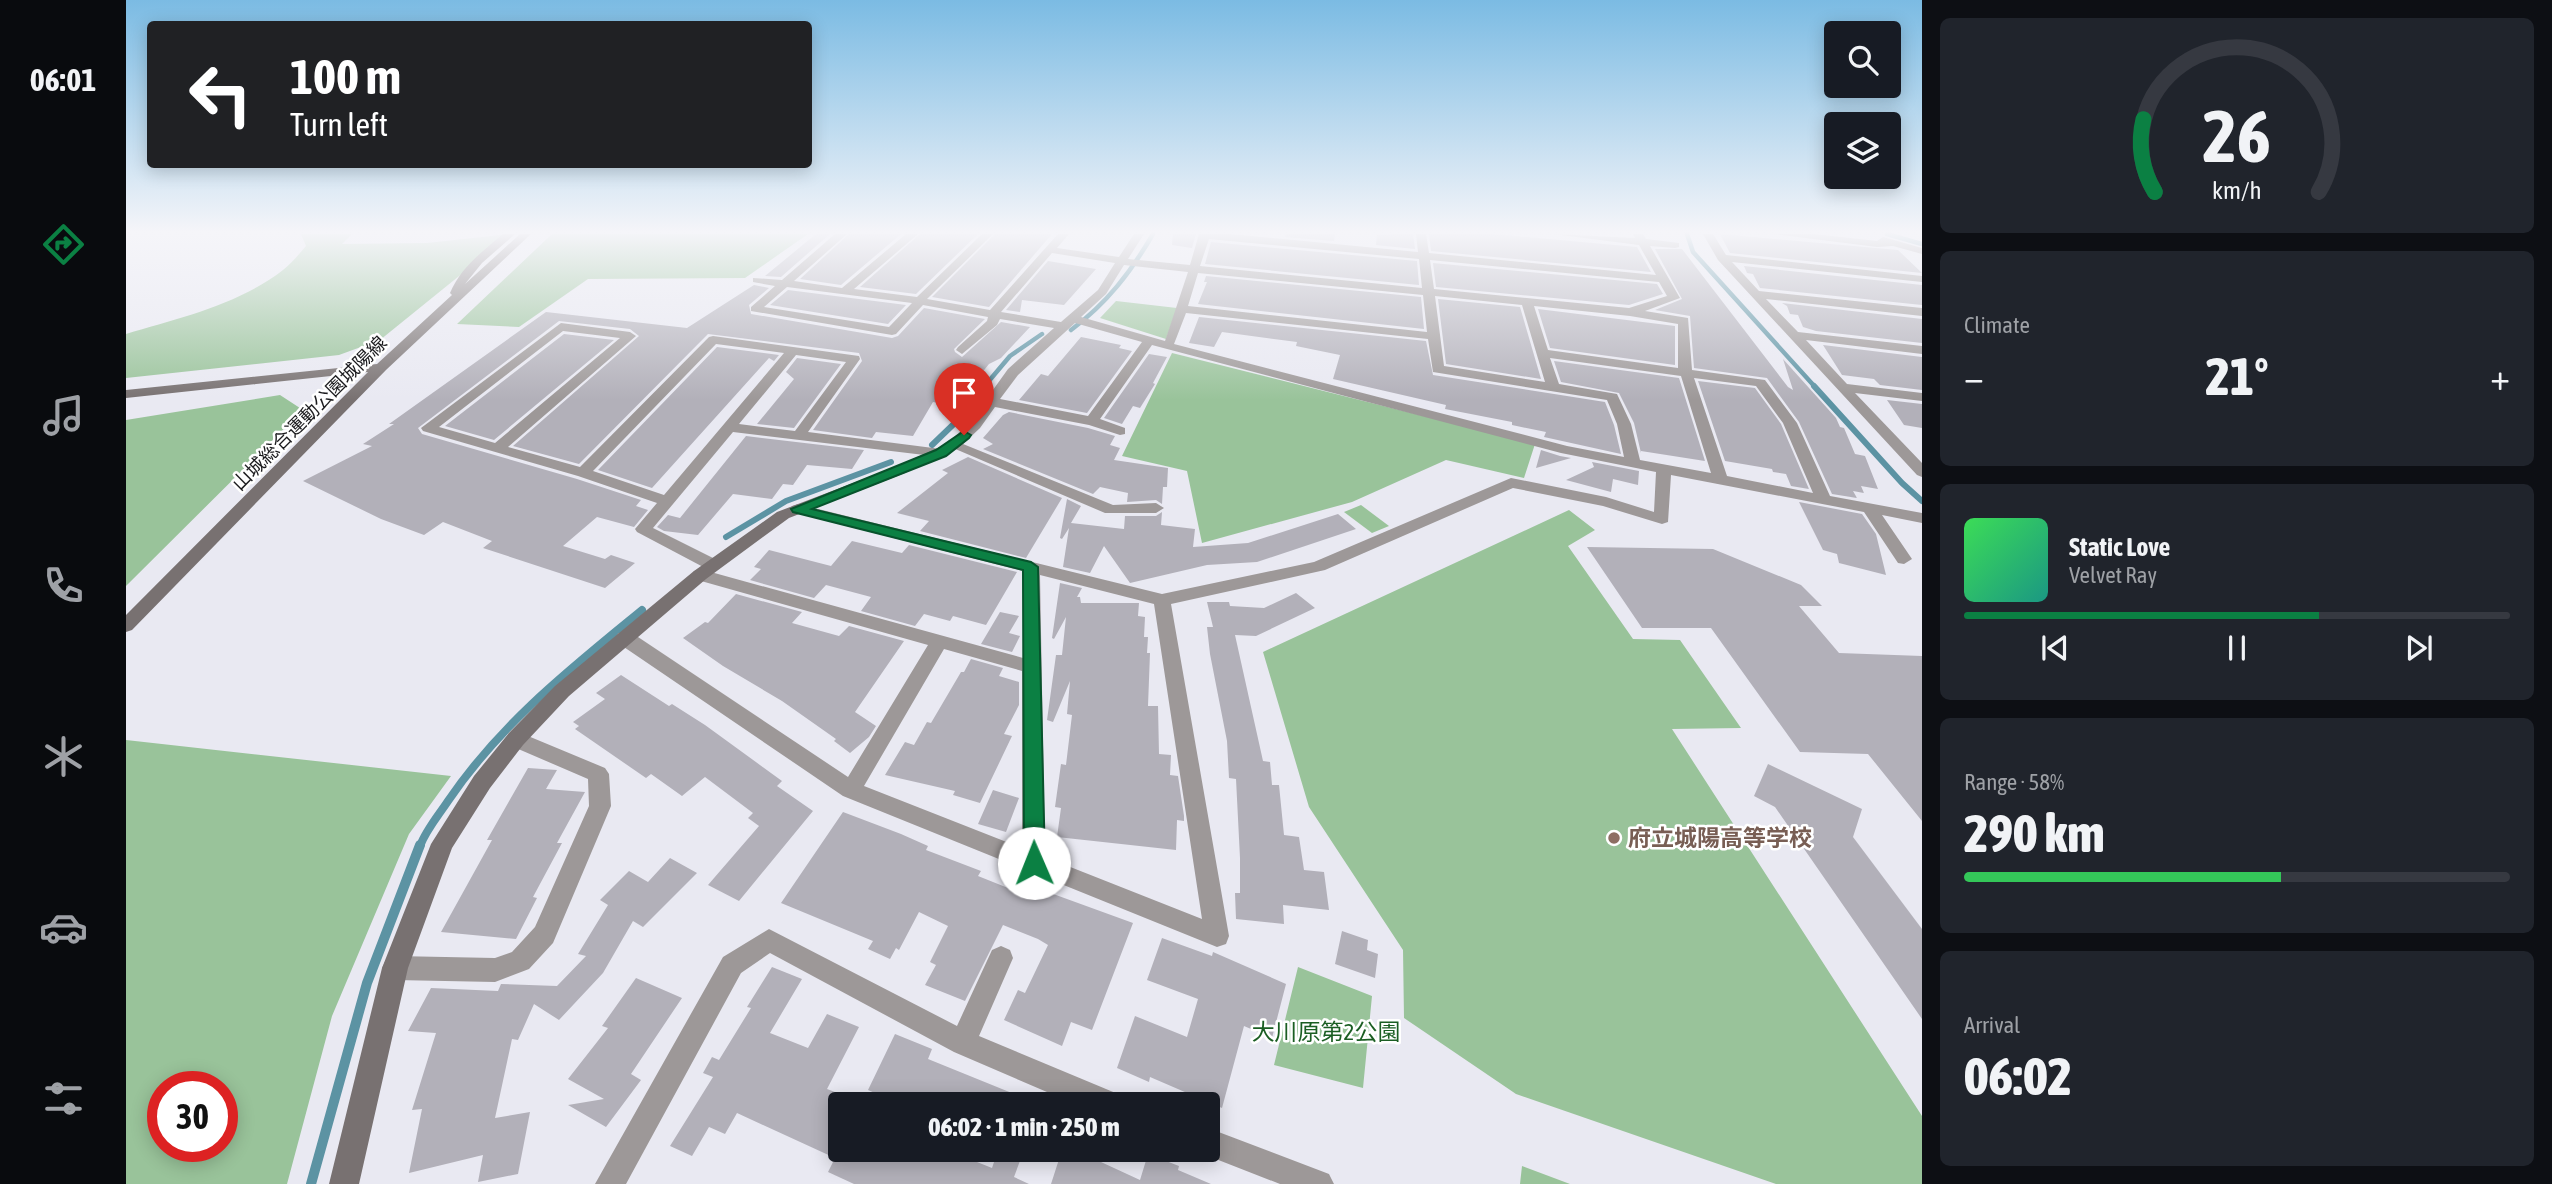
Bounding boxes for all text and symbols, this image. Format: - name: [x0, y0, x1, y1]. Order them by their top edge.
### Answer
- map controls: [1824, 21, 1901, 189]
- button: search: [1824, 21, 1901, 98]
- text: 100 m: [290, 48, 401, 104]
- icon: left: [175, 49, 266, 140]
- text: 06:01: [30, 61, 96, 98]
- text: 26: [2203, 94, 2271, 177]
- text: Turn left: [290, 106, 388, 143]
- button: layers: [1824, 112, 1901, 189]
- text: km/h: [2212, 175, 2262, 203]
- icon: directions: [39, 220, 88, 269]
- text: Climate: [1964, 312, 2030, 338]
- street label: 山城総合運動公園城陽線: [227, 331, 391, 495]
- text: 21°: [2205, 346, 2269, 406]
- text: −: [1964, 355, 1984, 398]
- text: +: [2490, 355, 2510, 398]
- pin: [934, 363, 994, 435]
- icon: arrive: [945, 374, 983, 412]
- icon: music: [39, 391, 88, 440]
- text: Static Love: [2069, 532, 2170, 562]
- icon: phone: [39, 561, 88, 610]
- text: Velvet Ray: [2069, 562, 2157, 588]
- icon: previous: [2036, 629, 2074, 667]
- icon: pause: [2218, 629, 2256, 667]
- icon: next: [2400, 629, 2438, 667]
- icon: climate: [39, 732, 88, 781]
- text: Range · 58%: [1964, 769, 2064, 795]
- text: 290 km: [1964, 803, 2105, 863]
- place label: 府立城陽高等学校: [1628, 825, 1812, 851]
- position arrow: [997, 826, 1071, 900]
- marker: 府立城陽高等学校: [1606, 830, 1622, 846]
- icon: car: [39, 903, 88, 952]
- text: Arrival: [1964, 1012, 2020, 1038]
- park label: 大川原第2公園: [1252, 1019, 1400, 1045]
- text: 06:02: [1964, 1046, 2072, 1106]
- speed limit sign: 30: [147, 1071, 238, 1162]
- icon: filters: [39, 1074, 88, 1123]
- text: 06:02 · 1 min · 250 m: [928, 1112, 1120, 1142]

